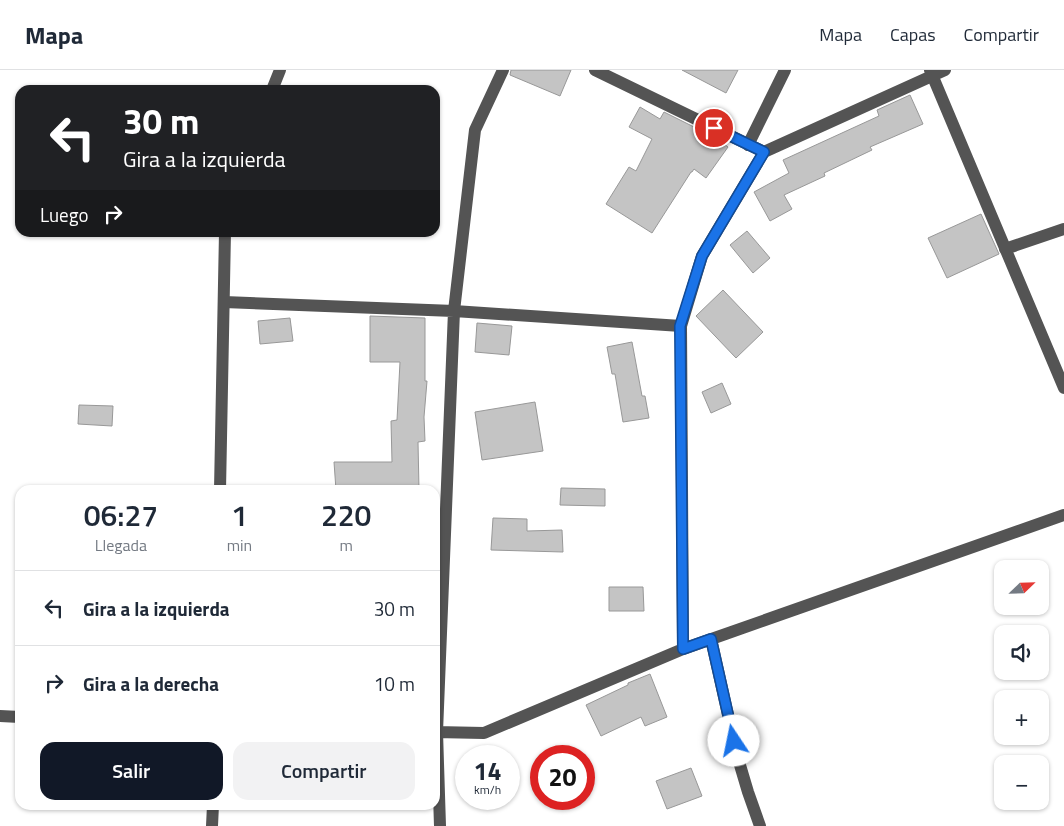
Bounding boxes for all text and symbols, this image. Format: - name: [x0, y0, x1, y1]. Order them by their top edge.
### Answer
- text: Mapa: [25, 17, 83, 53]
- text: Mapa: [819, 21, 862, 48]
- text: Capas: [890, 21, 936, 48]
- text: Compartir: [964, 21, 1039, 48]
- text: 30 m: [123, 94, 199, 148]
- icon: left: [40, 105, 105, 170]
- pin: [693, 107, 735, 149]
- icon: arrive: [700, 114, 728, 142]
- text: Gira a la izquierda: [123, 142, 286, 176]
- text: Luego: [40, 200, 89, 229]
- icon: right: [99, 200, 127, 228]
- text: 06:27: [84, 492, 158, 538]
- text: 1: [231, 492, 248, 538]
- text: 220: [321, 492, 371, 538]
- text: Llegada: [95, 533, 147, 557]
- text: min: [227, 533, 252, 557]
- text: m: [339, 533, 353, 557]
- north arrow: [994, 560, 1049, 615]
- map controls: [994, 560, 1049, 810]
- icon: left: [40, 594, 68, 622]
- text: Gira a la izquierda: [83, 594, 230, 623]
- text: 30 m: [374, 594, 415, 623]
- button: sound: [994, 625, 1049, 680]
- icon: right: [40, 669, 68, 697]
- text: Gira a la derecha: [83, 669, 219, 698]
- text: 10 m: [374, 669, 415, 698]
- button: +: [994, 690, 1049, 745]
- position arrow: [707, 714, 759, 766]
- button: Salir: [40, 742, 223, 800]
- button: Compartir: [233, 742, 415, 800]
- speed limit sign: 20: [530, 745, 595, 810]
- text: 14: [473, 752, 502, 790]
- button: −: [994, 755, 1049, 810]
- text: km/h: [474, 780, 501, 799]

